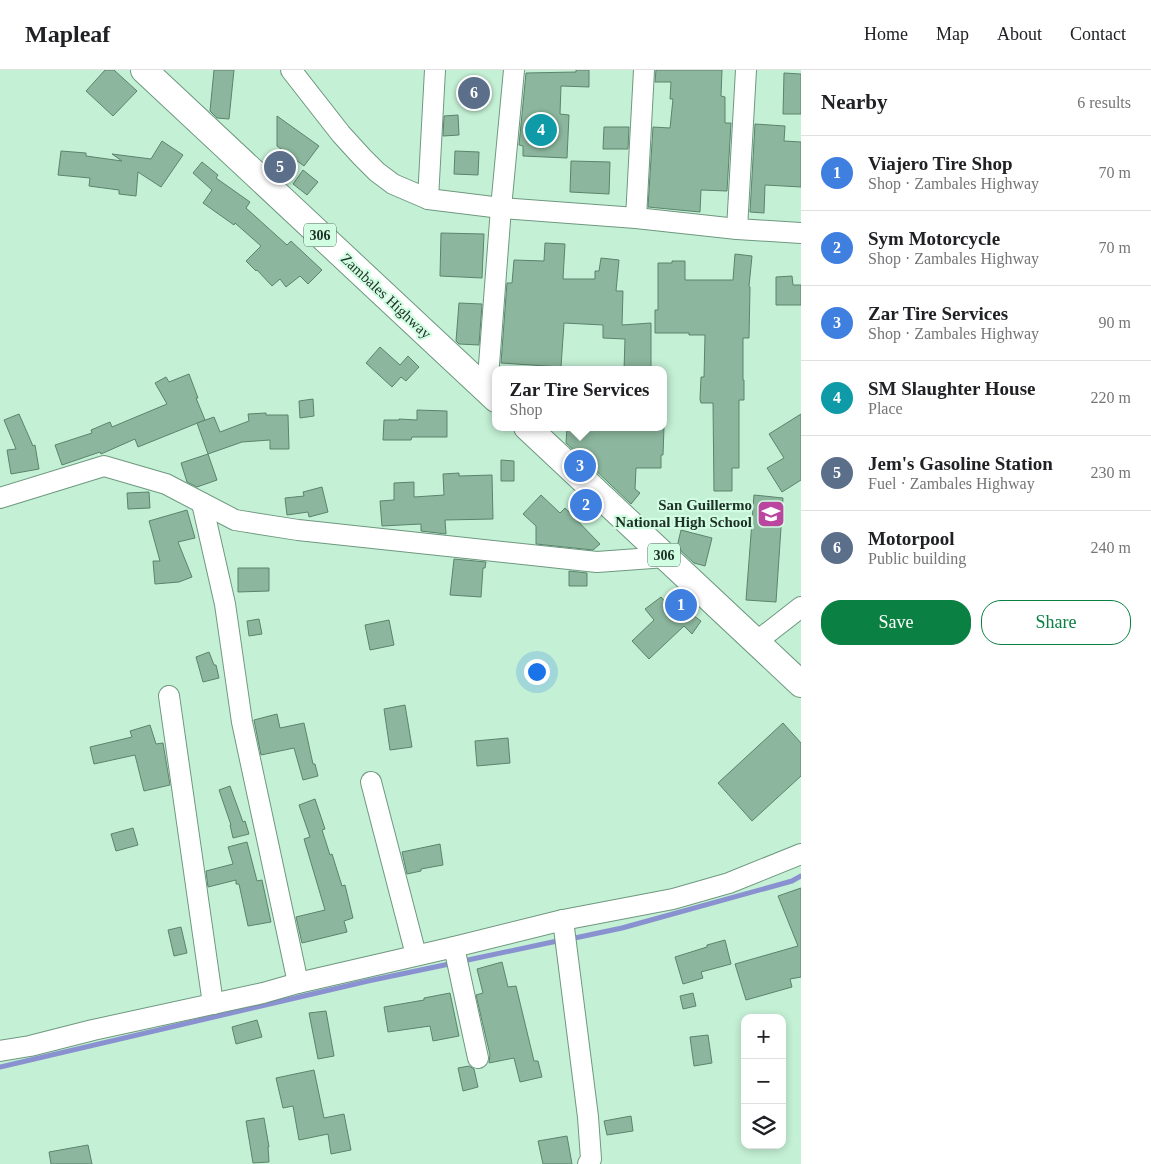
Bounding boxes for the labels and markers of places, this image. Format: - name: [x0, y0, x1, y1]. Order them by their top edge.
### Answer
- pin: 6: [458, 74, 490, 112]
- pin: 4: [525, 111, 557, 149]
- pin: 5: [264, 148, 296, 186]
- pin: 3: [564, 447, 596, 485]
- pin: 2: [570, 486, 602, 524]
- place label: San Guillermo National High School: [615, 497, 752, 530]
- school or university icon: San Guillermo National High School: [756, 499, 786, 529]
- pin: 1: [665, 586, 697, 624]

